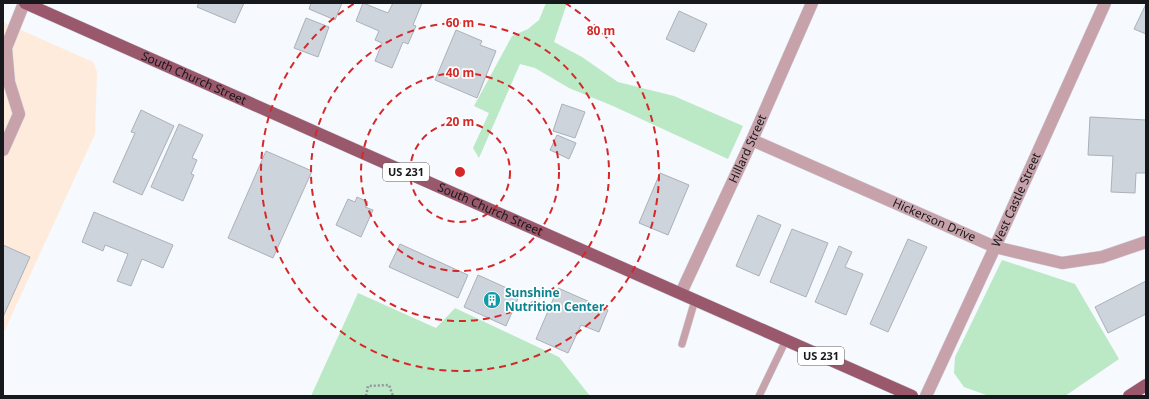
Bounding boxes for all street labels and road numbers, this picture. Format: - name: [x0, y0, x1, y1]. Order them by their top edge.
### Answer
- street label: South Church Street: [139, 47, 250, 109]
- street label: Hillard Street: [724, 111, 771, 186]
- street label: West Castle Street: [987, 149, 1045, 250]
- road number: US 231: [383, 163, 429, 181]
- street label: South Church Street: [435, 178, 546, 240]
- street label: Hickerson Drive: [890, 194, 979, 246]
- road number: US 231: [798, 347, 844, 365]

